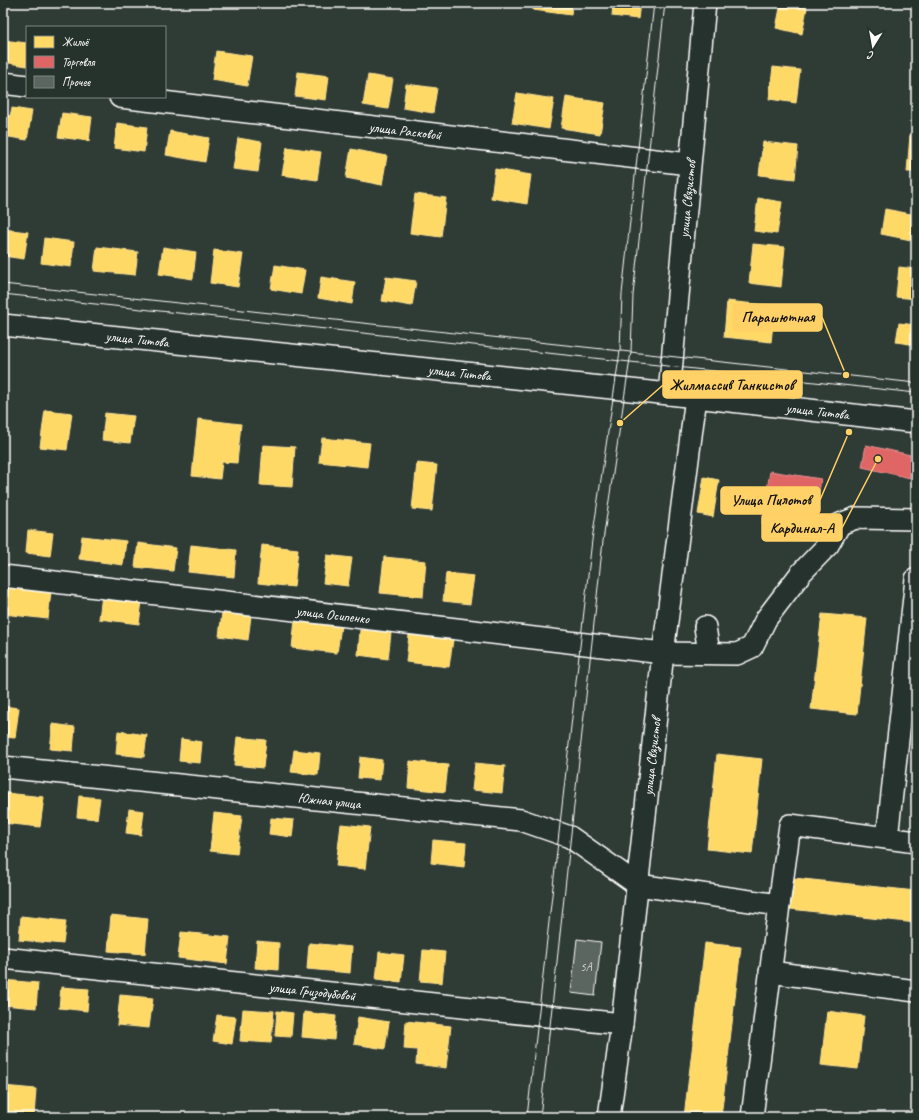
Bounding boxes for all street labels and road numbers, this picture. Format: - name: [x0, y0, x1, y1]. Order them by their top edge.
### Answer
- street label: улица Расковой: [367, 118, 443, 143]
- street label: улица Связистов: [675, 155, 699, 239]
- street label: улица Титова: [104, 327, 171, 351]
- street label: улица Титова: [426, 360, 493, 384]
- street label: улица Титова: [784, 399, 851, 423]
- street label: улица Осипенко: [294, 602, 371, 627]
- street label: улица Связистов: [639, 713, 665, 797]
- street label: Южная улица: [297, 789, 363, 812]
- street label: улица Гризодубовой: [267, 978, 357, 1004]

